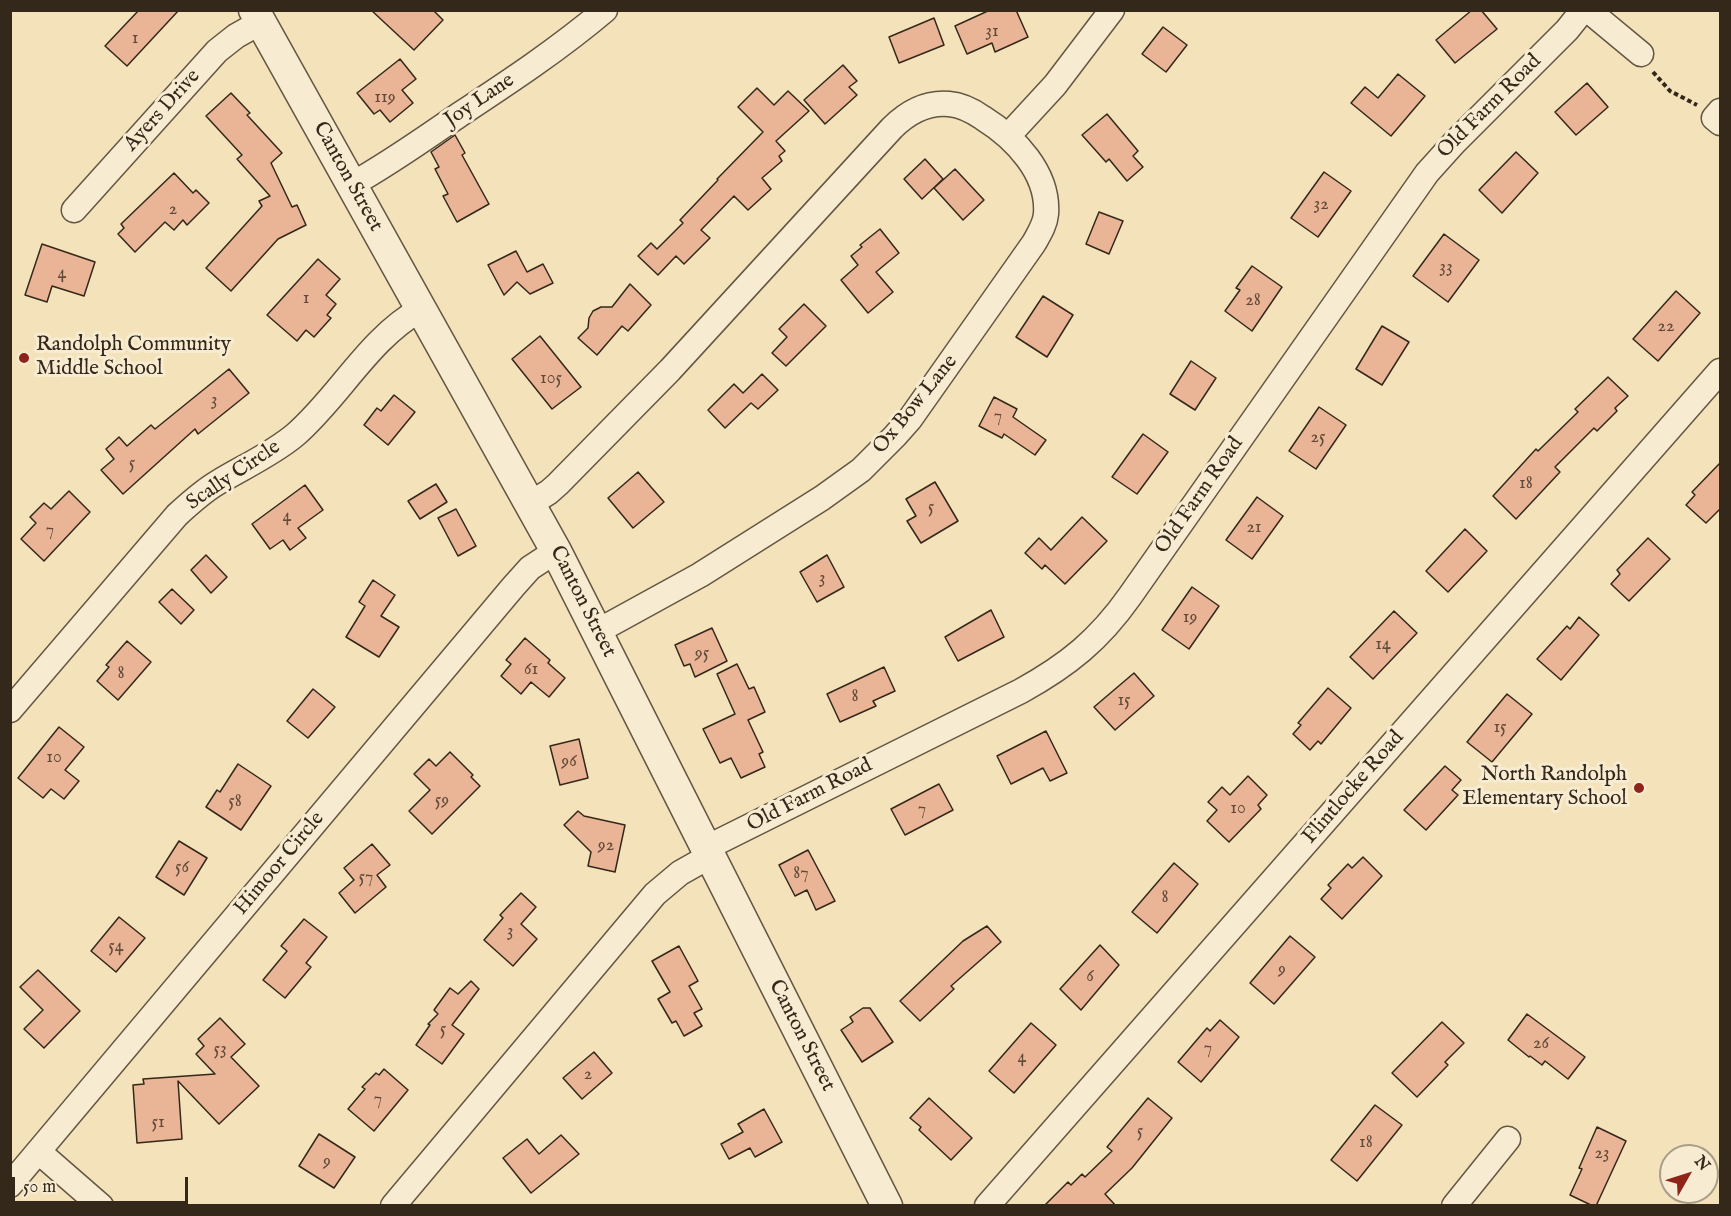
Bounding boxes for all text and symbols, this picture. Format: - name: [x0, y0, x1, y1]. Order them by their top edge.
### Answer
- house number: 31: [985, 21, 999, 43]
- house number: 1: [132, 28, 138, 50]
- street label: Old Farm Road: [1433, 50, 1547, 164]
- street label: Ayers Drive: [120, 65, 206, 157]
- street label: Joy Lane: [440, 68, 520, 134]
- house number: 119: [374, 87, 396, 109]
- street label: Canton Street: [307, 118, 387, 236]
- house number: 32: [1313, 194, 1329, 216]
- house number: 2: [169, 199, 177, 221]
- house number: 33: [1439, 257, 1453, 279]
- house number: 4: [58, 263, 66, 285]
- house number: 1: [303, 288, 309, 310]
- house number: 28: [1245, 290, 1261, 312]
- house number: 22: [1658, 316, 1674, 338]
- place label: Randolph Community Middle School: [36, 333, 231, 383]
- street label: Ox Bow Lane: [868, 350, 964, 460]
- marker: Randolph Community Middle School: [17, 351, 31, 365]
- house number: 105: [540, 368, 562, 390]
- house number: 3: [211, 390, 217, 412]
- house number: 7: [994, 406, 1002, 428]
- house number: 25: [1311, 427, 1325, 449]
- street label: Old Farm Road: [1150, 433, 1250, 559]
- street label: Scally Circle: [182, 435, 286, 517]
- house number: 5: [129, 453, 135, 475]
- house number: 18: [1519, 473, 1533, 495]
- house number: 5: [928, 497, 934, 519]
- house number: 4: [283, 506, 291, 528]
- house number: 21: [1246, 517, 1262, 539]
- house number: 7: [46, 520, 54, 542]
- street label: Canton Street: [543, 542, 621, 662]
- house number: 3: [819, 568, 825, 590]
- house number: 19: [1183, 607, 1197, 629]
- house number: 14: [1375, 634, 1391, 656]
- house number: 95: [695, 643, 709, 665]
- house number: 61: [524, 659, 538, 681]
- house number: 8: [117, 663, 125, 685]
- house number: 8: [851, 686, 859, 708]
- house number: 15: [1117, 690, 1131, 712]
- house number: 15: [1493, 717, 1507, 739]
- street label: Flintlocke Road: [1298, 726, 1410, 850]
- house number: 10: [46, 747, 62, 769]
- house number: 96: [561, 751, 577, 773]
- street label: Old Farm Road: [743, 754, 877, 838]
- place label: North Randolph Elementary School: [1462, 763, 1627, 813]
- marker: North Randolph Elementary School: [1632, 781, 1646, 795]
- house number: 59: [435, 790, 449, 812]
- house number: 58: [228, 791, 242, 813]
- house number: 10: [1230, 798, 1246, 820]
- house number: 7: [918, 799, 926, 821]
- street label: Himoor Circle: [229, 807, 331, 921]
- house number: 92: [598, 835, 614, 857]
- house number: 56: [175, 857, 189, 879]
- house number: 87: [793, 863, 809, 885]
- house number: 57: [359, 867, 373, 889]
- house number: 8: [1161, 887, 1169, 909]
- house number: 3: [507, 921, 513, 943]
- house number: 54: [108, 936, 124, 958]
- house number: 9: [1278, 959, 1286, 981]
- house number: 6: [1086, 966, 1094, 988]
- street label: Canton Street: [762, 976, 840, 1096]
- house number: 5: [440, 1019, 446, 1041]
- house number: 26: [1533, 1033, 1549, 1055]
- house number: 7: [1204, 1038, 1212, 1060]
- house number: 53: [213, 1039, 227, 1061]
- house number: 4: [1018, 1047, 1026, 1069]
- house number: 2: [584, 1064, 592, 1086]
- house number: 7: [374, 1089, 382, 1111]
- house number: 51: [151, 1112, 165, 1134]
- house number: 5: [1137, 1121, 1143, 1143]
- house number: 18: [1359, 1132, 1373, 1154]
- house number: 23: [1594, 1143, 1610, 1165]
- north arrow: [1659, 1144, 1719, 1204]
- house number: 9: [323, 1151, 331, 1173]
- text: N: [1689, 1152, 1714, 1176]
- scale bar: [15, 1165, 190, 1203]
- text: 50 m: [23, 1176, 56, 1199]

